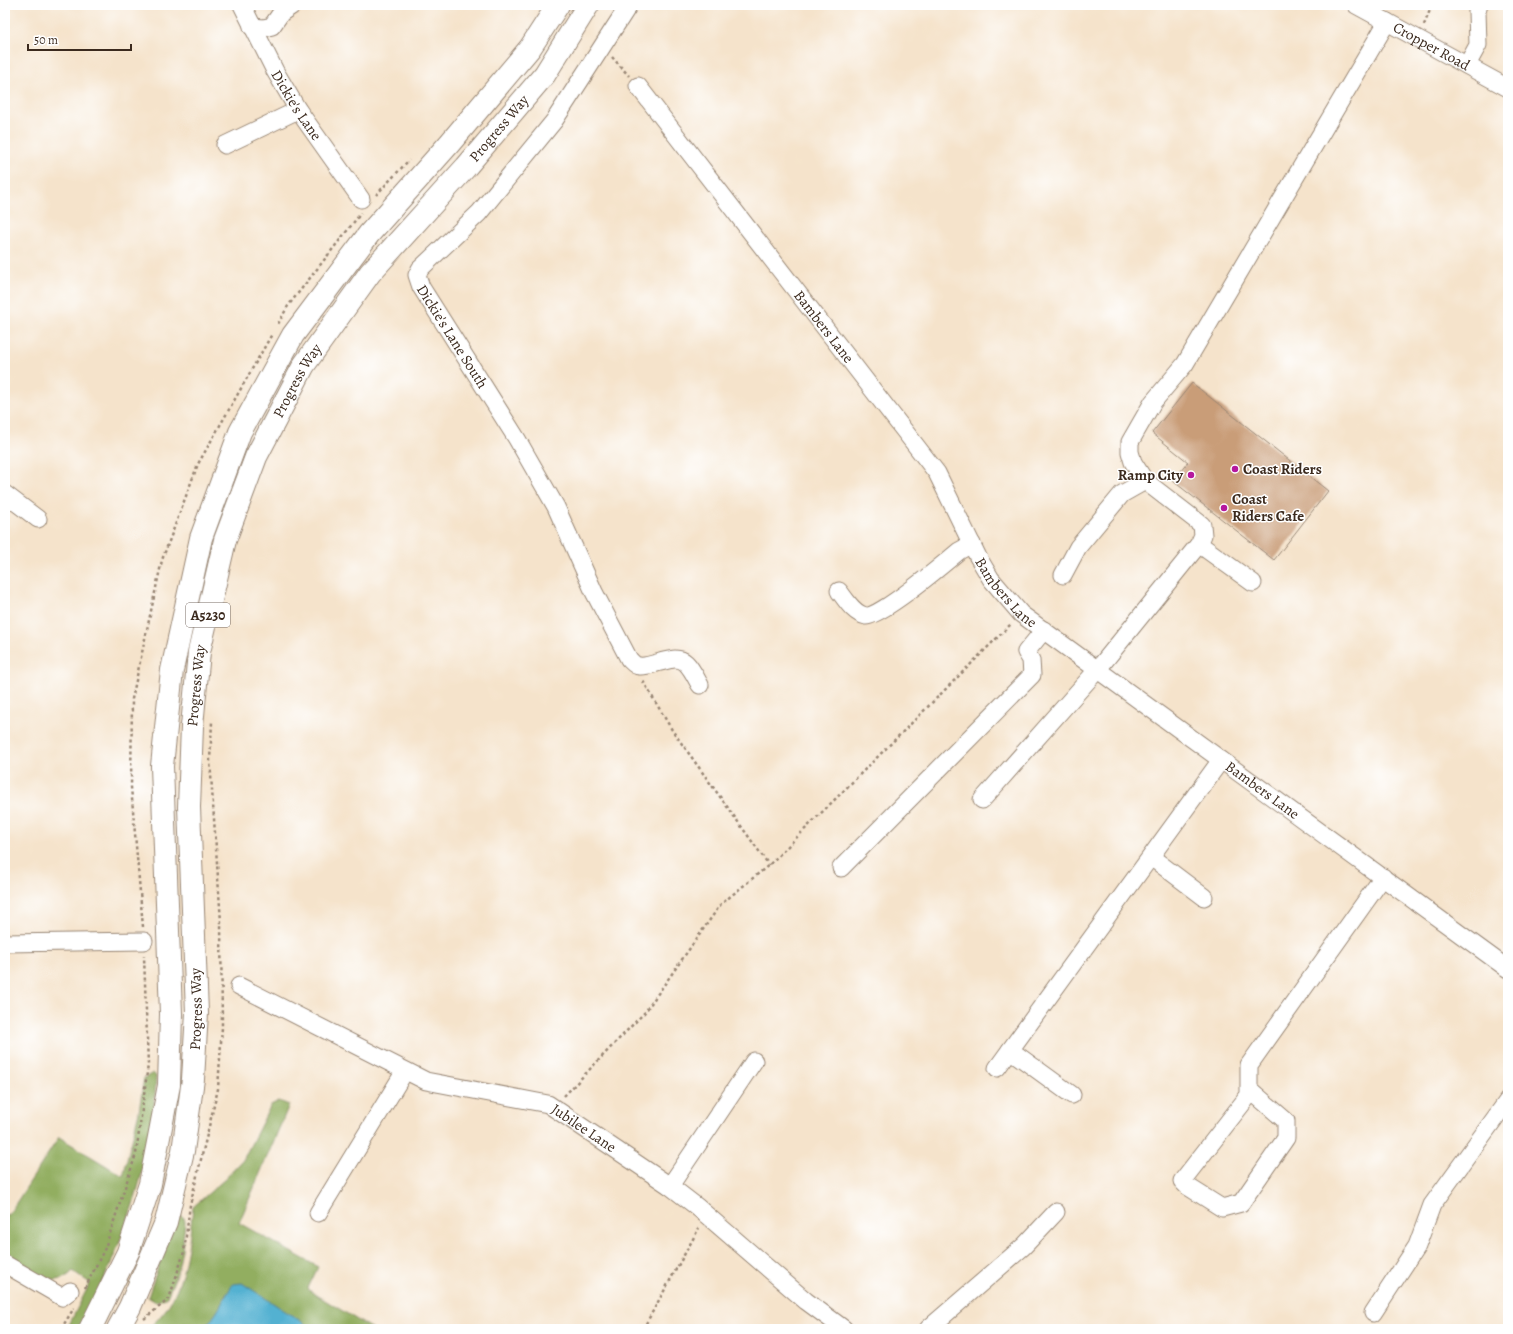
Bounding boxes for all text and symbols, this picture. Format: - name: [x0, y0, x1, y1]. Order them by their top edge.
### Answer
- street label: Cropper Road: [1389, 17, 1474, 76]
- scale bar: [28, 26, 131, 52]
- text: 50 m: [34, 32, 58, 48]
- street label: Dickie's Lane: [266, 66, 327, 145]
- street label: Progress Way: [465, 90, 533, 166]
- street label: Dickie's Lane South: [412, 281, 493, 392]
- street label: Bambers Lane: [789, 286, 859, 367]
- street label: Progress Way: [268, 339, 326, 421]
- place label: Coast Riders: [1243, 459, 1322, 479]
- marker: Coast Riders: [1230, 464, 1240, 474]
- place label: Ramp City: [1118, 465, 1184, 485]
- marker: Ramp City: [1186, 470, 1196, 480]
- place label: Coast Riders Cafe: [1232, 489, 1304, 526]
- marker: Coast Riders Cafe: [1219, 503, 1229, 513]
- street label: Bambers Lane: [970, 554, 1041, 632]
- road number: A5230: [186, 603, 230, 627]
- street label: Progress Way: [182, 642, 210, 728]
- street label: Bambers Lane: [1221, 756, 1304, 824]
- street label: Progress Way: [185, 967, 207, 1051]
- street label: Jubilee Lane: [547, 1099, 620, 1157]

